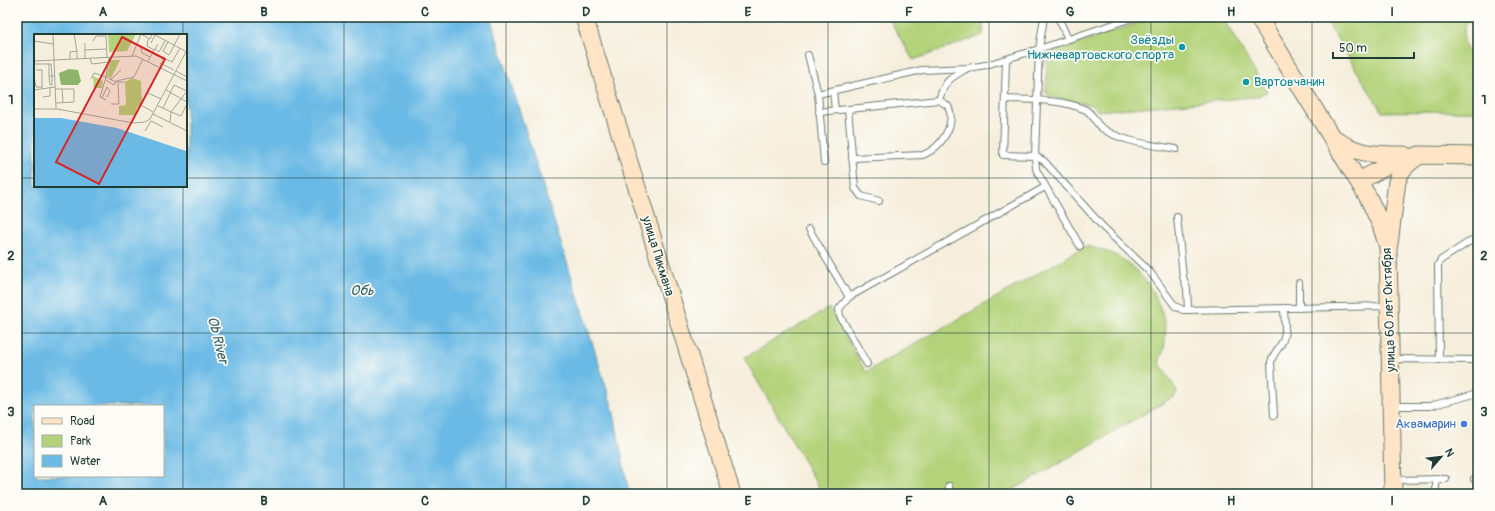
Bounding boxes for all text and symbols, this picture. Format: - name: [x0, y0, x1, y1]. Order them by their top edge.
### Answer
- text: A: [99, 4, 108, 20]
- text: B: [260, 4, 268, 20]
- text: C: [421, 4, 429, 20]
- text: D: [582, 4, 590, 20]
- text: E: [745, 4, 752, 20]
- text: F: [905, 4, 913, 20]
- text: G: [1066, 4, 1075, 20]
- text: H: [1227, 4, 1235, 20]
- text: I: [1390, 4, 1394, 20]
- place label: Звёзды Нижневартовского спорта: [1027, 32, 1174, 63]
- inset map: [34, 34, 187, 187]
- scale bar: [1333, 34, 1414, 60]
- text: 50 m: [1339, 41, 1367, 56]
- marker: Звёзды Нижневартовского спорта: [1177, 42, 1187, 52]
- place label: Вартовчанин: [1254, 74, 1325, 90]
- marker: Вартовчанин: [1241, 77, 1251, 87]
- text: 1: [8, 92, 14, 108]
- text: 1: [1481, 92, 1487, 108]
- street label: улица Пикмана: [638, 213, 678, 298]
- text: 2: [7, 248, 15, 264]
- street label: улица 60 лет Октября: [1379, 248, 1399, 373]
- text: 2: [1480, 248, 1488, 264]
- water label: Обь: [350, 282, 374, 299]
- water label: Ob River: [204, 315, 233, 367]
- text: 3: [7, 404, 15, 420]
- text: 3: [1480, 404, 1488, 420]
- legend: [34, 405, 164, 477]
- text: Road: [70, 414, 95, 429]
- place label: Аквамарин: [1395, 416, 1456, 432]
- marker: Аквамарин: [1459, 419, 1469, 429]
- text: Park: [70, 434, 91, 449]
- north arrow: [1421, 437, 1461, 477]
- text: N: [1442, 446, 1457, 459]
- text: Water: [70, 454, 101, 469]
- text: A: [99, 493, 108, 509]
- text: B: [260, 493, 268, 509]
- text: C: [421, 493, 429, 509]
- text: D: [582, 493, 590, 509]
- text: E: [745, 493, 752, 509]
- text: F: [905, 493, 913, 509]
- text: G: [1066, 493, 1075, 509]
- text: H: [1227, 493, 1235, 509]
- text: I: [1390, 493, 1394, 509]

